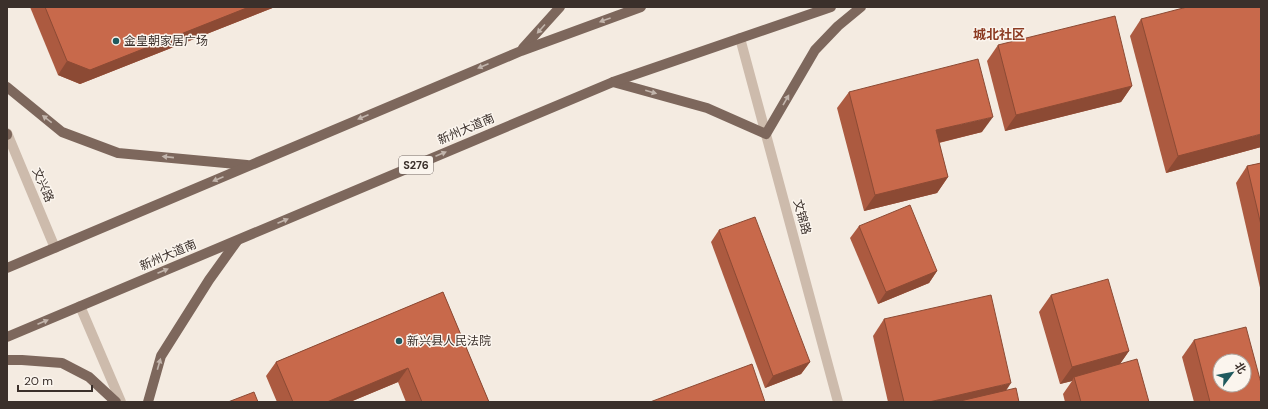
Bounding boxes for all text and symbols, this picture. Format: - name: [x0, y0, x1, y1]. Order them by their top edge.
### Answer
- one-way arrow: [598, 18, 610, 24]
- one-way arrow: [536, 24, 545, 34]
- district label: 城北社区: [973, 26, 1025, 43]
- place label: 金皇朝家居广场: [124, 33, 208, 49]
- marker: 金皇朝家居广场: [111, 36, 121, 46]
- one-way arrow: [477, 64, 489, 70]
- one-way arrow: [645, 89, 657, 95]
- one-way arrow: [782, 94, 789, 106]
- street label: 新州大道南: [435, 110, 497, 148]
- one-way arrow: [358, 114, 369, 120]
- one-way arrow: [41, 115, 52, 124]
- one-way arrow: [436, 151, 447, 157]
- one-way arrow: [162, 154, 174, 161]
- road number: S276: [399, 156, 433, 174]
- street label: 文兴路: [29, 165, 57, 205]
- one-way arrow: [211, 176, 223, 182]
- street label: 文锦路: [790, 198, 814, 236]
- one-way arrow: [277, 217, 289, 223]
- street label: 新州大道南: [137, 236, 199, 274]
- one-way arrow: [157, 268, 168, 274]
- one-way arrow: [37, 318, 49, 324]
- place label: 新兴县人民法院: [407, 333, 491, 349]
- marker: 新兴县人民法院: [394, 336, 404, 346]
- north arrow: [1212, 353, 1252, 393]
- one-way arrow: [156, 358, 162, 371]
- text: 北: [1232, 359, 1249, 376]
- scale bar: [18, 367, 92, 393]
- text: 20 m: [24, 373, 53, 389]

